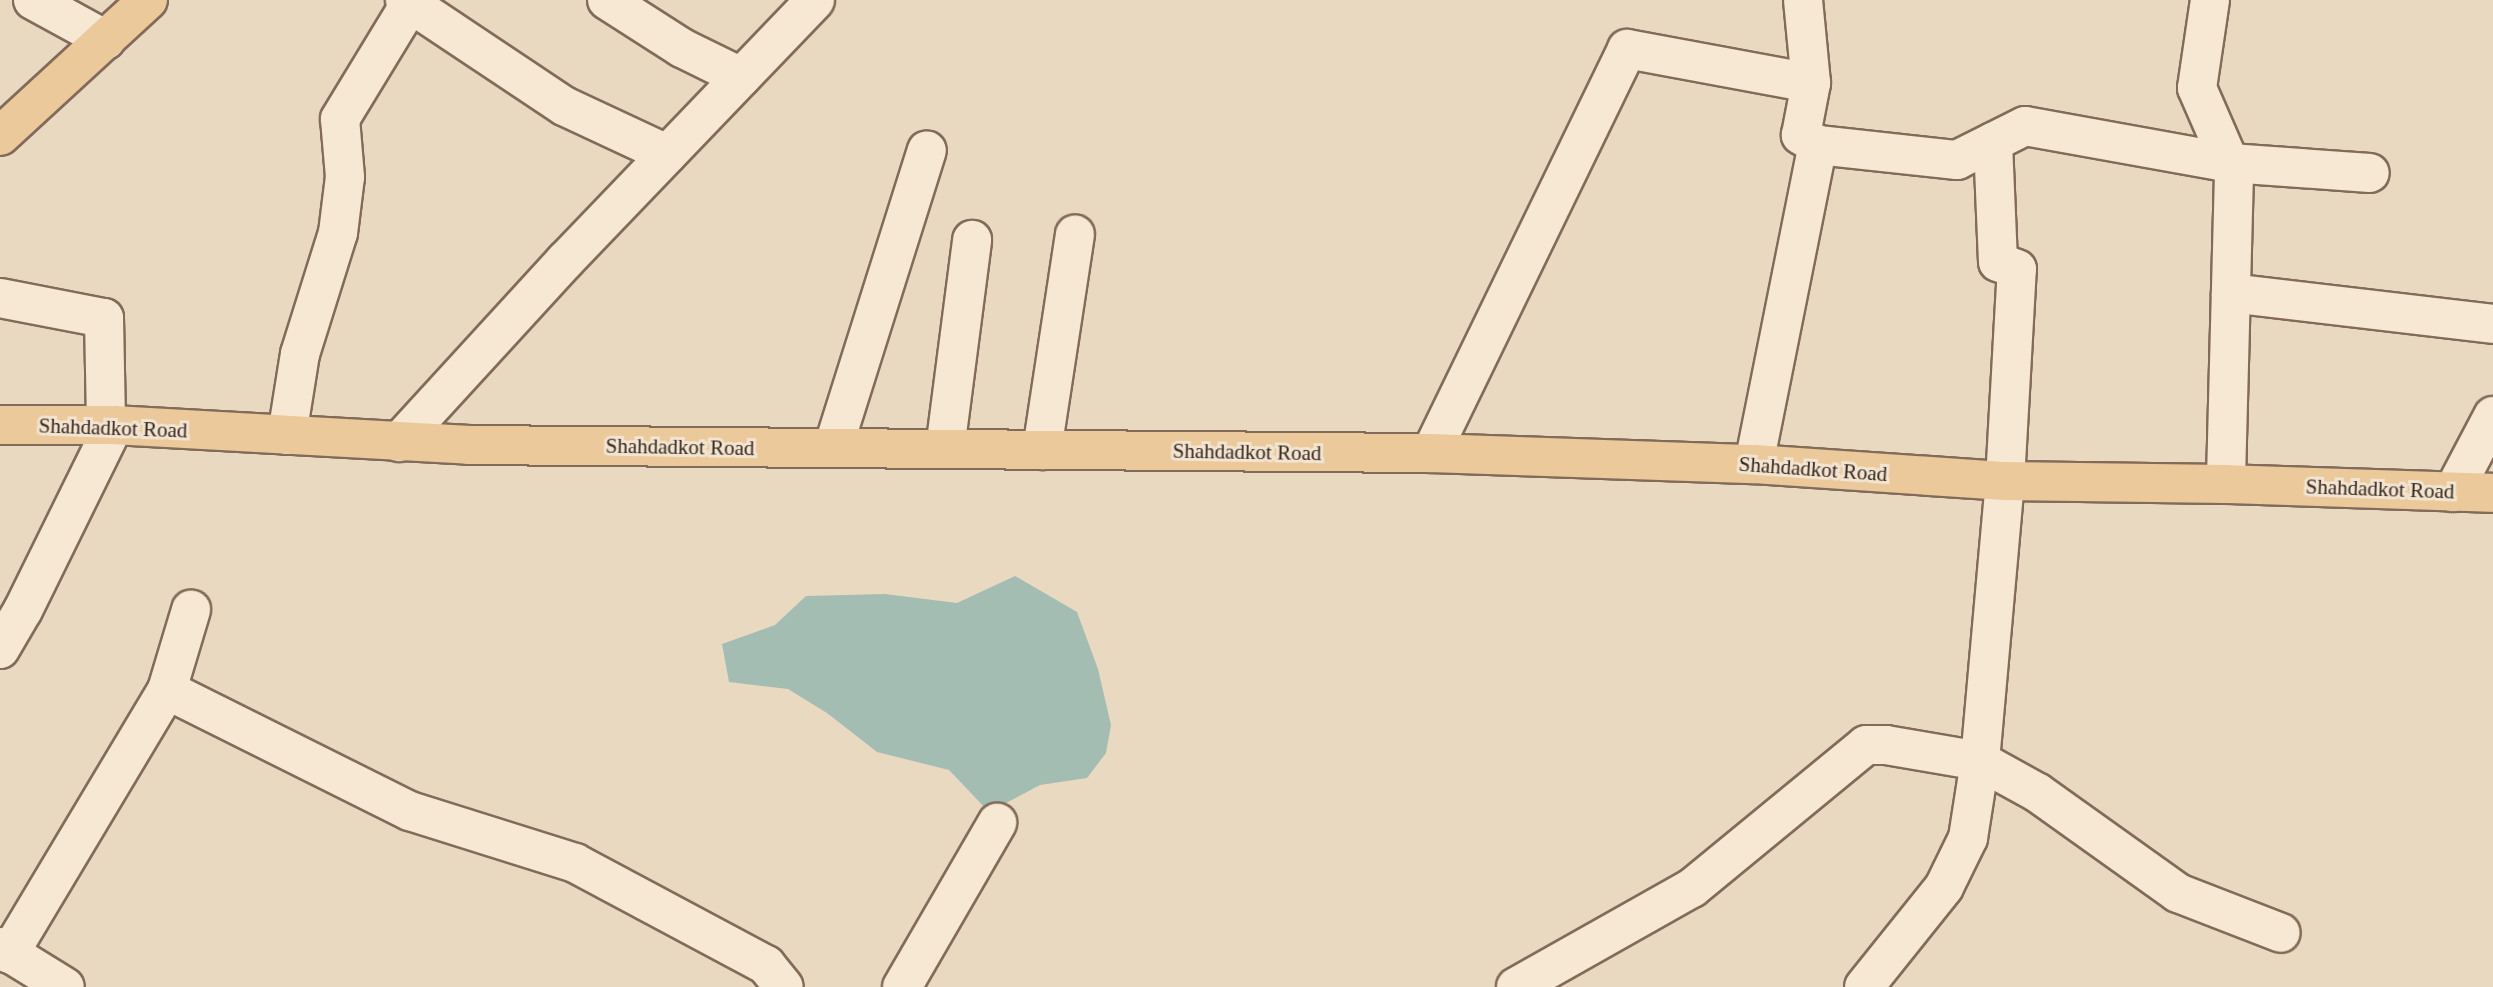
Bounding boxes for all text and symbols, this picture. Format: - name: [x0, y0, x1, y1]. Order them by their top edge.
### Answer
- street label: Shahdadkot Road: [38, 413, 188, 443]
- street label: Shahdadkot Road: [605, 433, 755, 461]
- street label: Shahdadkot Road: [1172, 438, 1322, 466]
- street label: Shahdadkot Road: [1738, 451, 1888, 487]
- street label: Shahdadkot Road: [2305, 474, 2455, 504]

